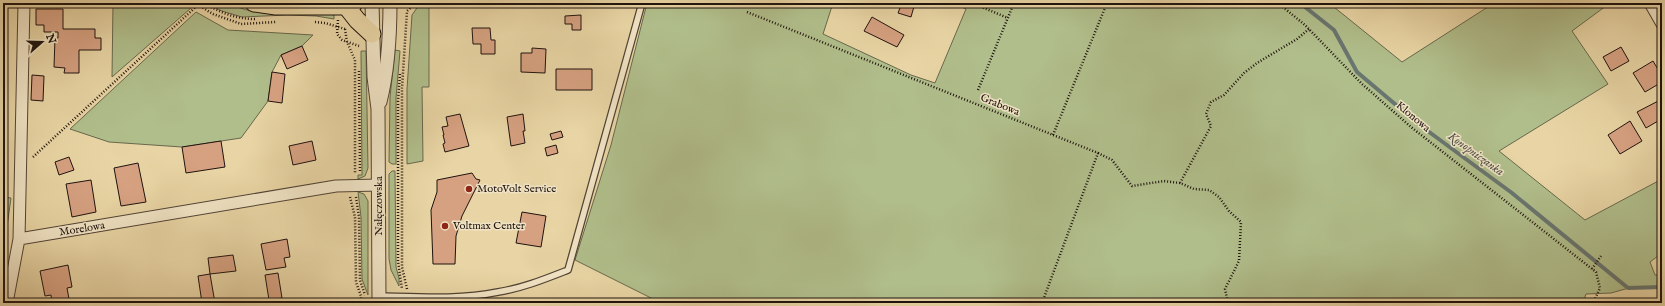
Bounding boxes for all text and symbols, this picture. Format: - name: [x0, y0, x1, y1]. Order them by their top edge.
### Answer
- north arrow: [22, 22, 62, 62]
- text: N: [42, 31, 59, 46]
- street label: Grabowa: [978, 91, 1022, 119]
- street label: Klonowa: [1393, 99, 1433, 136]
- water label: Konopniczanka: [1444, 128, 1507, 179]
- street label: Nałęczowska: [372, 176, 386, 236]
- place label: MotoVolt Service: [477, 182, 556, 196]
- marker: MotoVolt Service: [464, 184, 474, 194]
- street label: Morelowa: [58, 218, 106, 240]
- place label: Voltmax Center: [452, 219, 525, 233]
- marker: Voltmax Center: [440, 221, 450, 231]

